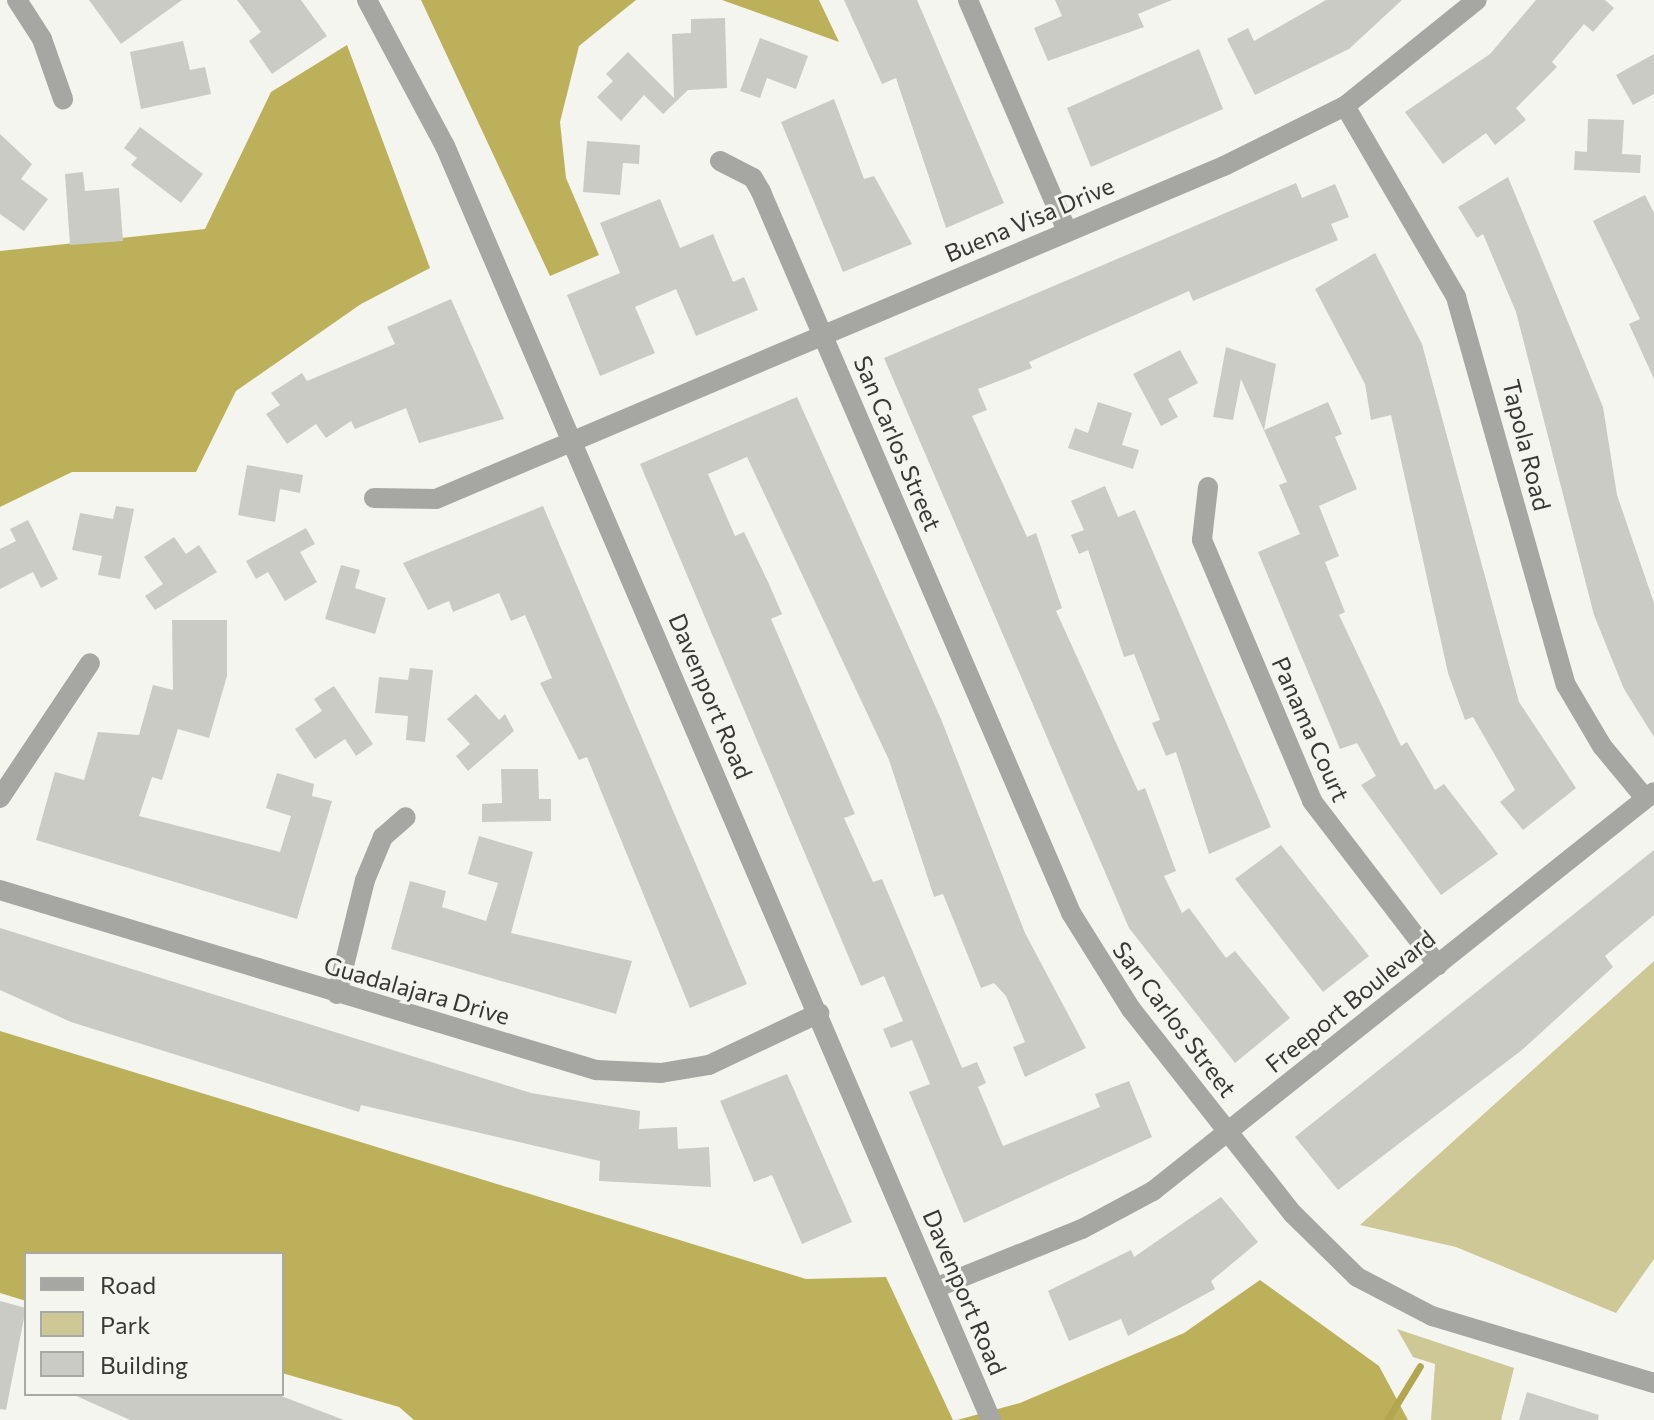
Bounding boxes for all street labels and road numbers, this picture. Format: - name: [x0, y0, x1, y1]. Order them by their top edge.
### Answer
- street label: Buena Visa Drive: [940, 170, 1118, 268]
- street label: San Carlos Street: [848, 351, 948, 535]
- street label: Tapola Road: [1497, 377, 1557, 513]
- street label: Davenport Road: [663, 609, 759, 783]
- street label: Panama Court: [1266, 652, 1356, 806]
- street label: Freeport Boulevard: [1259, 924, 1441, 1078]
- street label: San Carlos Street: [1107, 936, 1243, 1102]
- street label: Guadalajara Drive: [321, 950, 513, 1030]
- street label: Davenport Road: [917, 1205, 1013, 1379]

